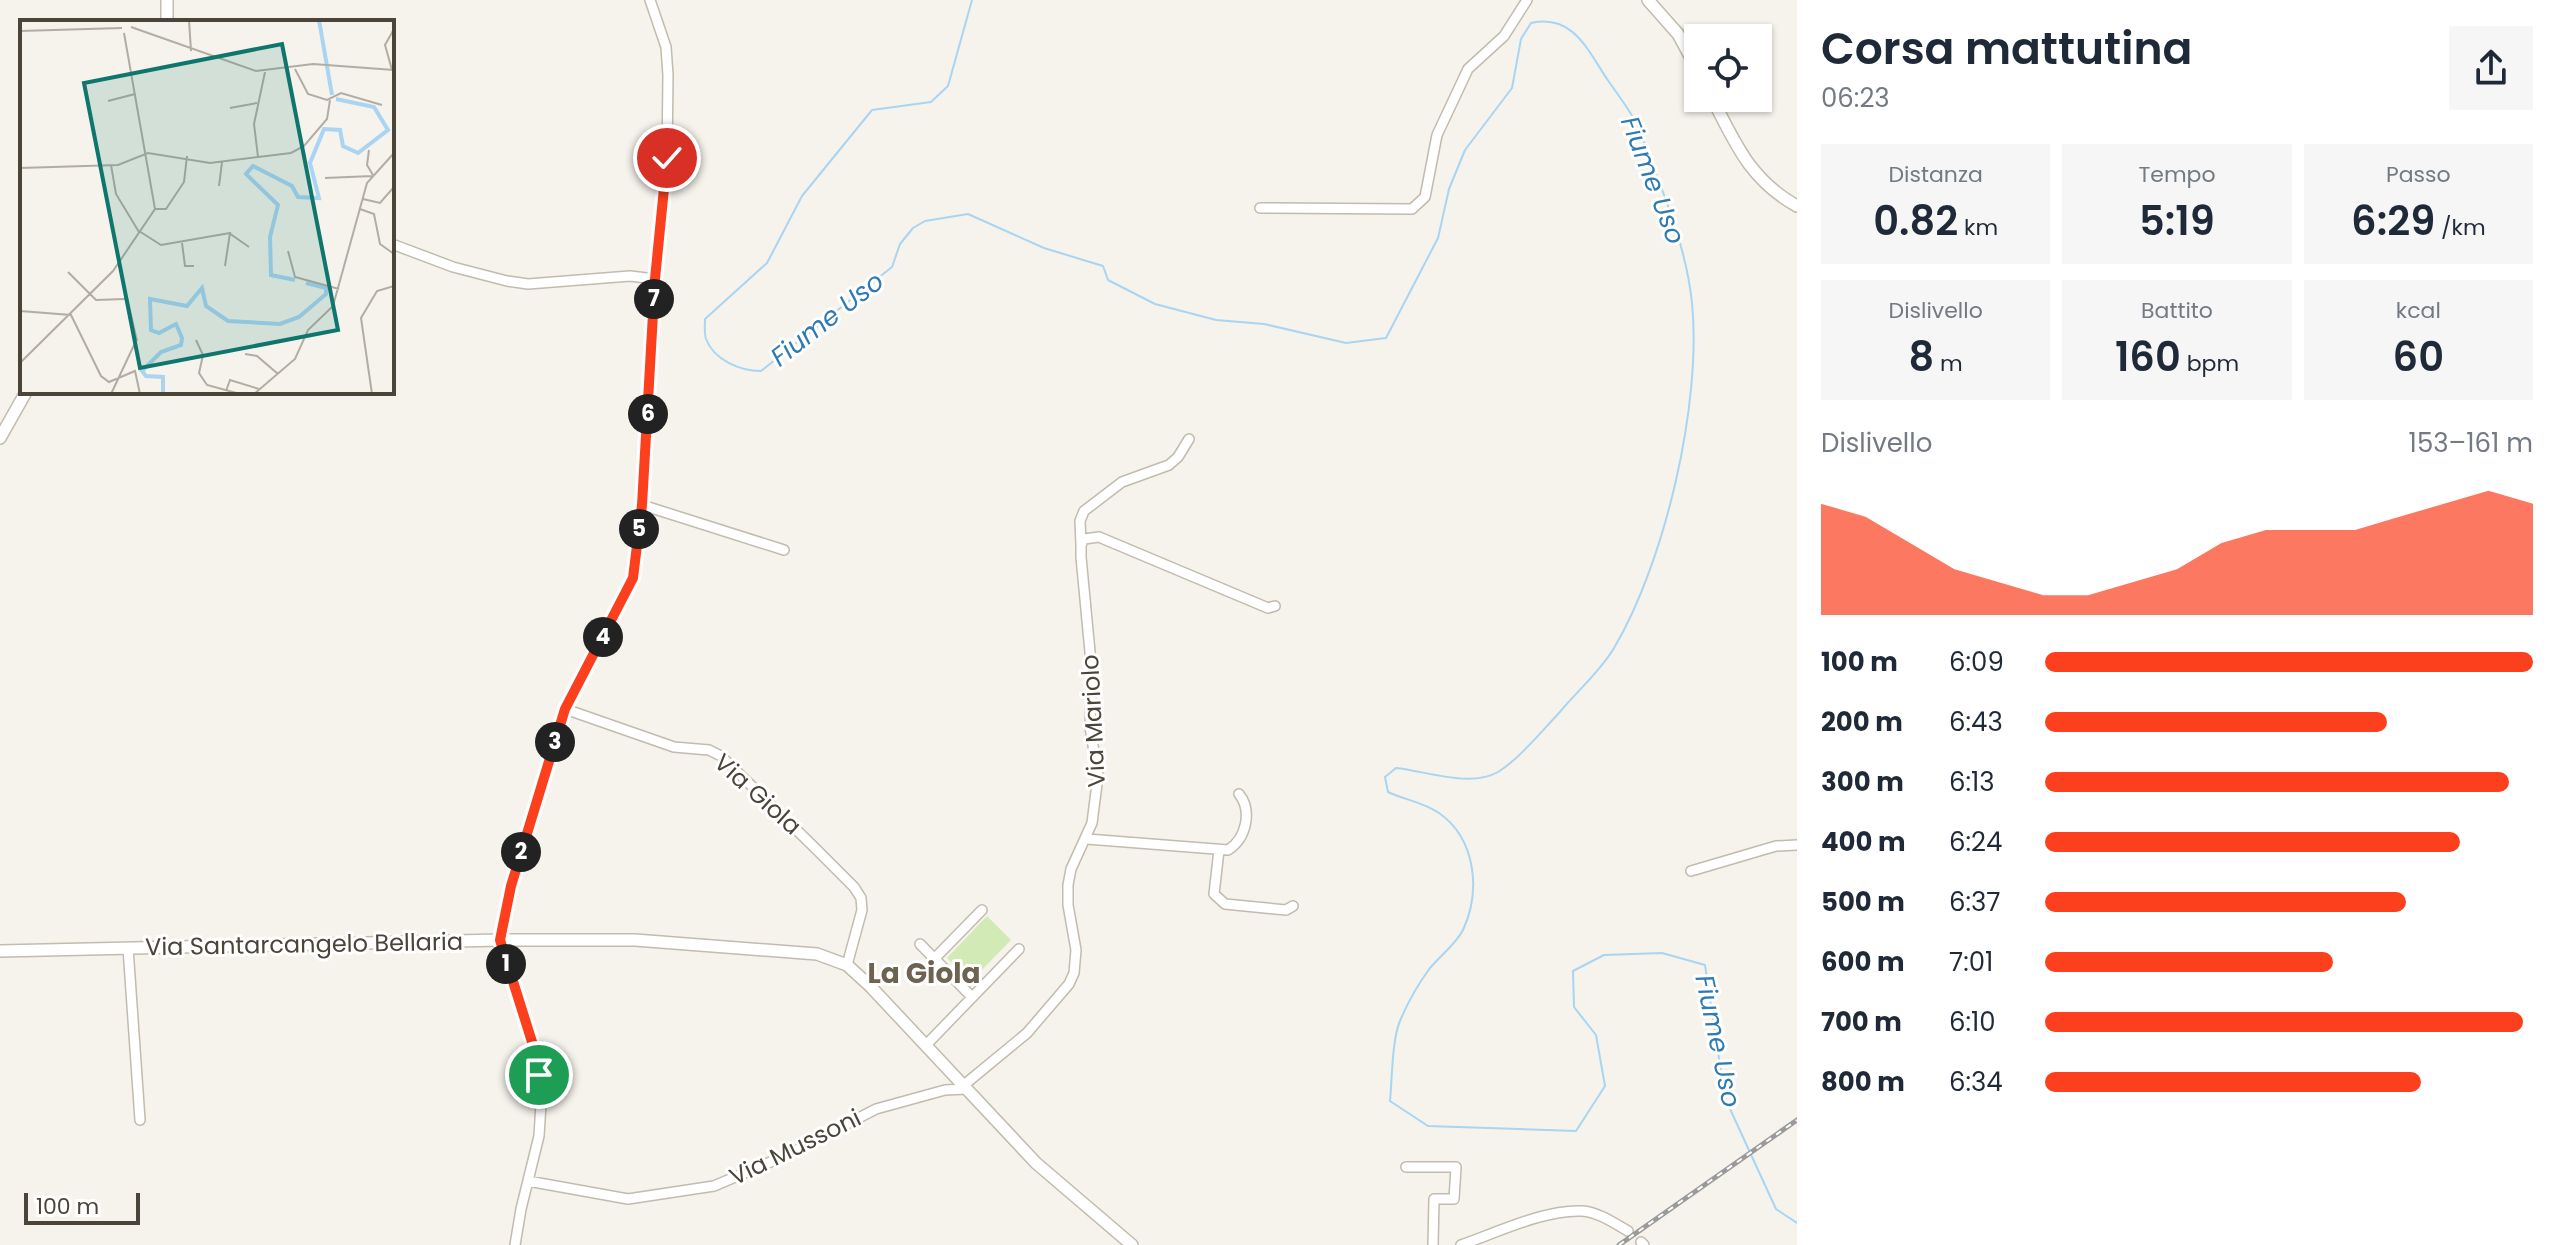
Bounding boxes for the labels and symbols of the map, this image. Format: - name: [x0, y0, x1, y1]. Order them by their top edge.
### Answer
- inset map: [20, 20, 394, 394]
- water label: Fiume Uso: [1612, 111, 1694, 249]
- pin: [633, 124, 701, 192]
- water label: Fiume Uso: [763, 263, 891, 375]
- pin: 7: [634, 279, 674, 319]
- pin: 6: [628, 394, 668, 434]
- pin: 5: [619, 509, 659, 549]
- pin: 4: [583, 617, 623, 657]
- street label: Via Mariolo: [1073, 654, 1113, 788]
- pin: 3: [535, 722, 575, 762]
- street label: Via Giola: [707, 746, 809, 842]
- pin: 2: [501, 832, 541, 872]
- street label: Via Santarcangelo Bellaria: [145, 925, 463, 963]
- pin: 1: [486, 944, 526, 984]
- district label: La Giola: [867, 954, 981, 993]
- water label: Fiume Uso: [1686, 971, 1750, 1111]
- pin: [505, 1041, 573, 1109]
- street label: Via Mussoni: [724, 1101, 866, 1193]
- scale bar: [24, 1189, 140, 1225]

